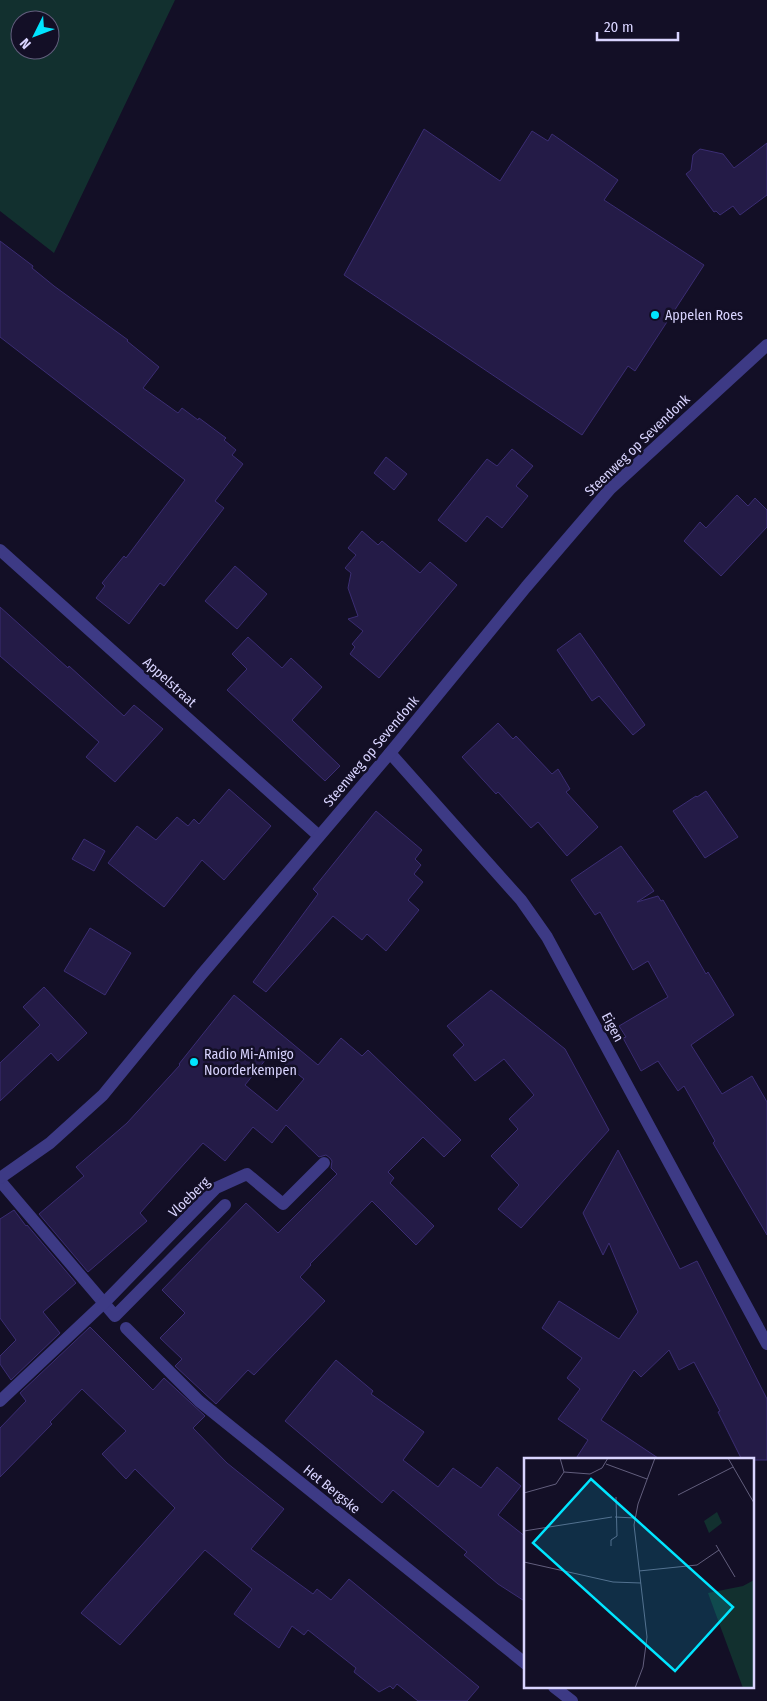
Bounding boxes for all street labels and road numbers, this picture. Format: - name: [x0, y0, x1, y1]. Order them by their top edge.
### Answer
- street label: Steenweg op Sevendonk: [581, 390, 694, 500]
- street label: Appelstraat: [139, 654, 200, 711]
- street label: Steenweg op Sevendonk: [320, 692, 423, 810]
- street label: Eigen: [598, 1010, 627, 1045]
- street label: Vloeberg: [165, 1173, 214, 1221]
- street label: Het Bergske: [300, 1461, 364, 1518]

